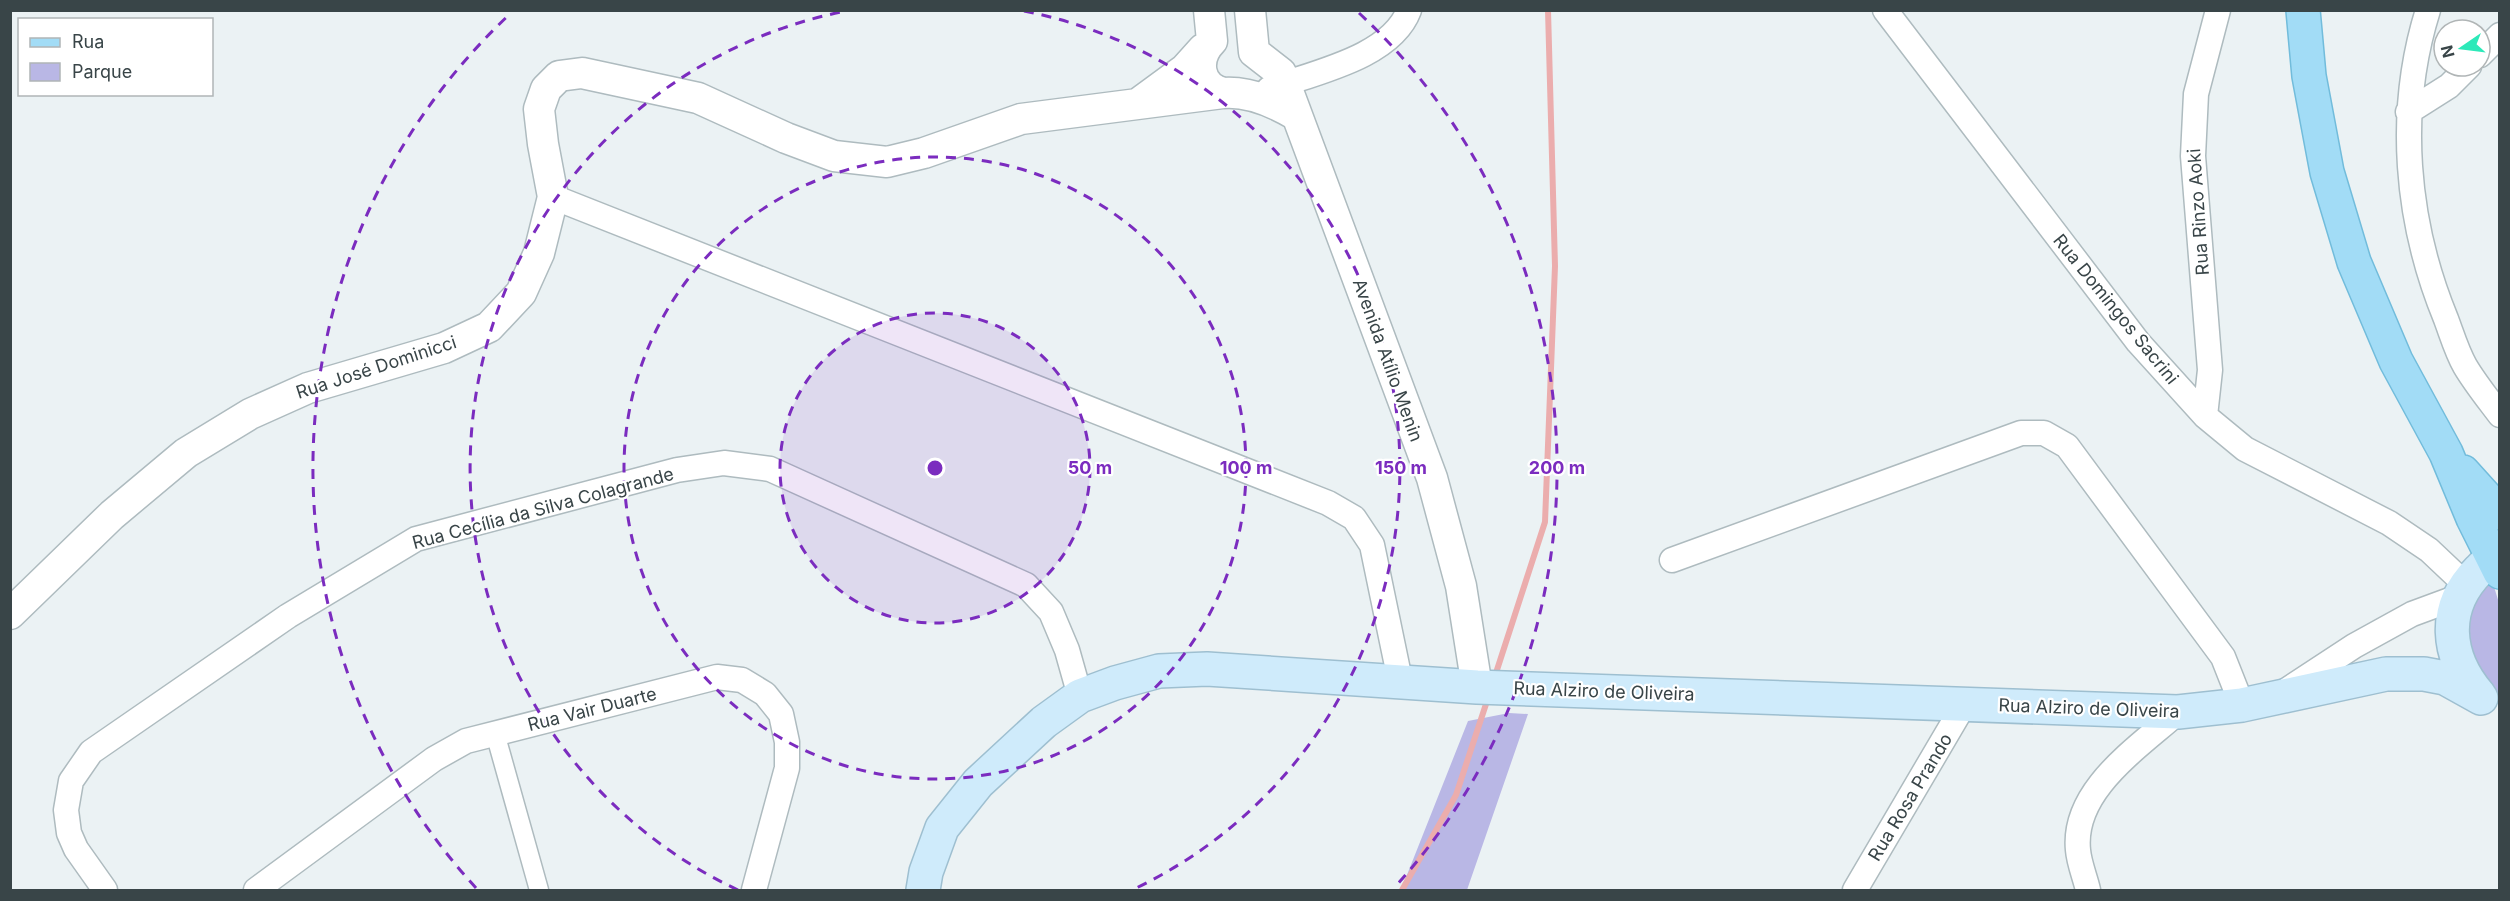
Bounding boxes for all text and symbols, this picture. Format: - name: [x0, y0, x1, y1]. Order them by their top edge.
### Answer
- legend: [18, 18, 213, 96]
- north arrow: [2432, 18, 2492, 78]
- text: Rua: [72, 31, 104, 52]
- text: N: [2436, 43, 2459, 60]
- text: Parque: [72, 61, 132, 82]
- street label: Rua Rinzo Aoki: [2183, 148, 2213, 276]
- street label: Rua Domingos Sacrini: [2049, 230, 2183, 388]
- street label: Avenida Atílio Menin: [1349, 276, 1427, 444]
- street label: Rua José Dominicci: [293, 331, 459, 403]
- text: 50 m: [1068, 457, 1112, 478]
- text: 100 m: [1220, 457, 1272, 478]
- text: 150 m: [1375, 457, 1427, 478]
- text: 200 m: [1529, 457, 1585, 478]
- centre of rings: [925, 458, 945, 478]
- street label: Rua Cecília da Silva Colagrande: [410, 463, 676, 553]
- street label: Rua Alziro de Oliveira: [1513, 677, 1695, 705]
- street label: Rua Vair Duarte: [525, 683, 659, 735]
- street label: Rua Alziro de Oliveira: [1998, 694, 2180, 722]
- street label: Rua Rosa Prando: [1864, 729, 1956, 865]

